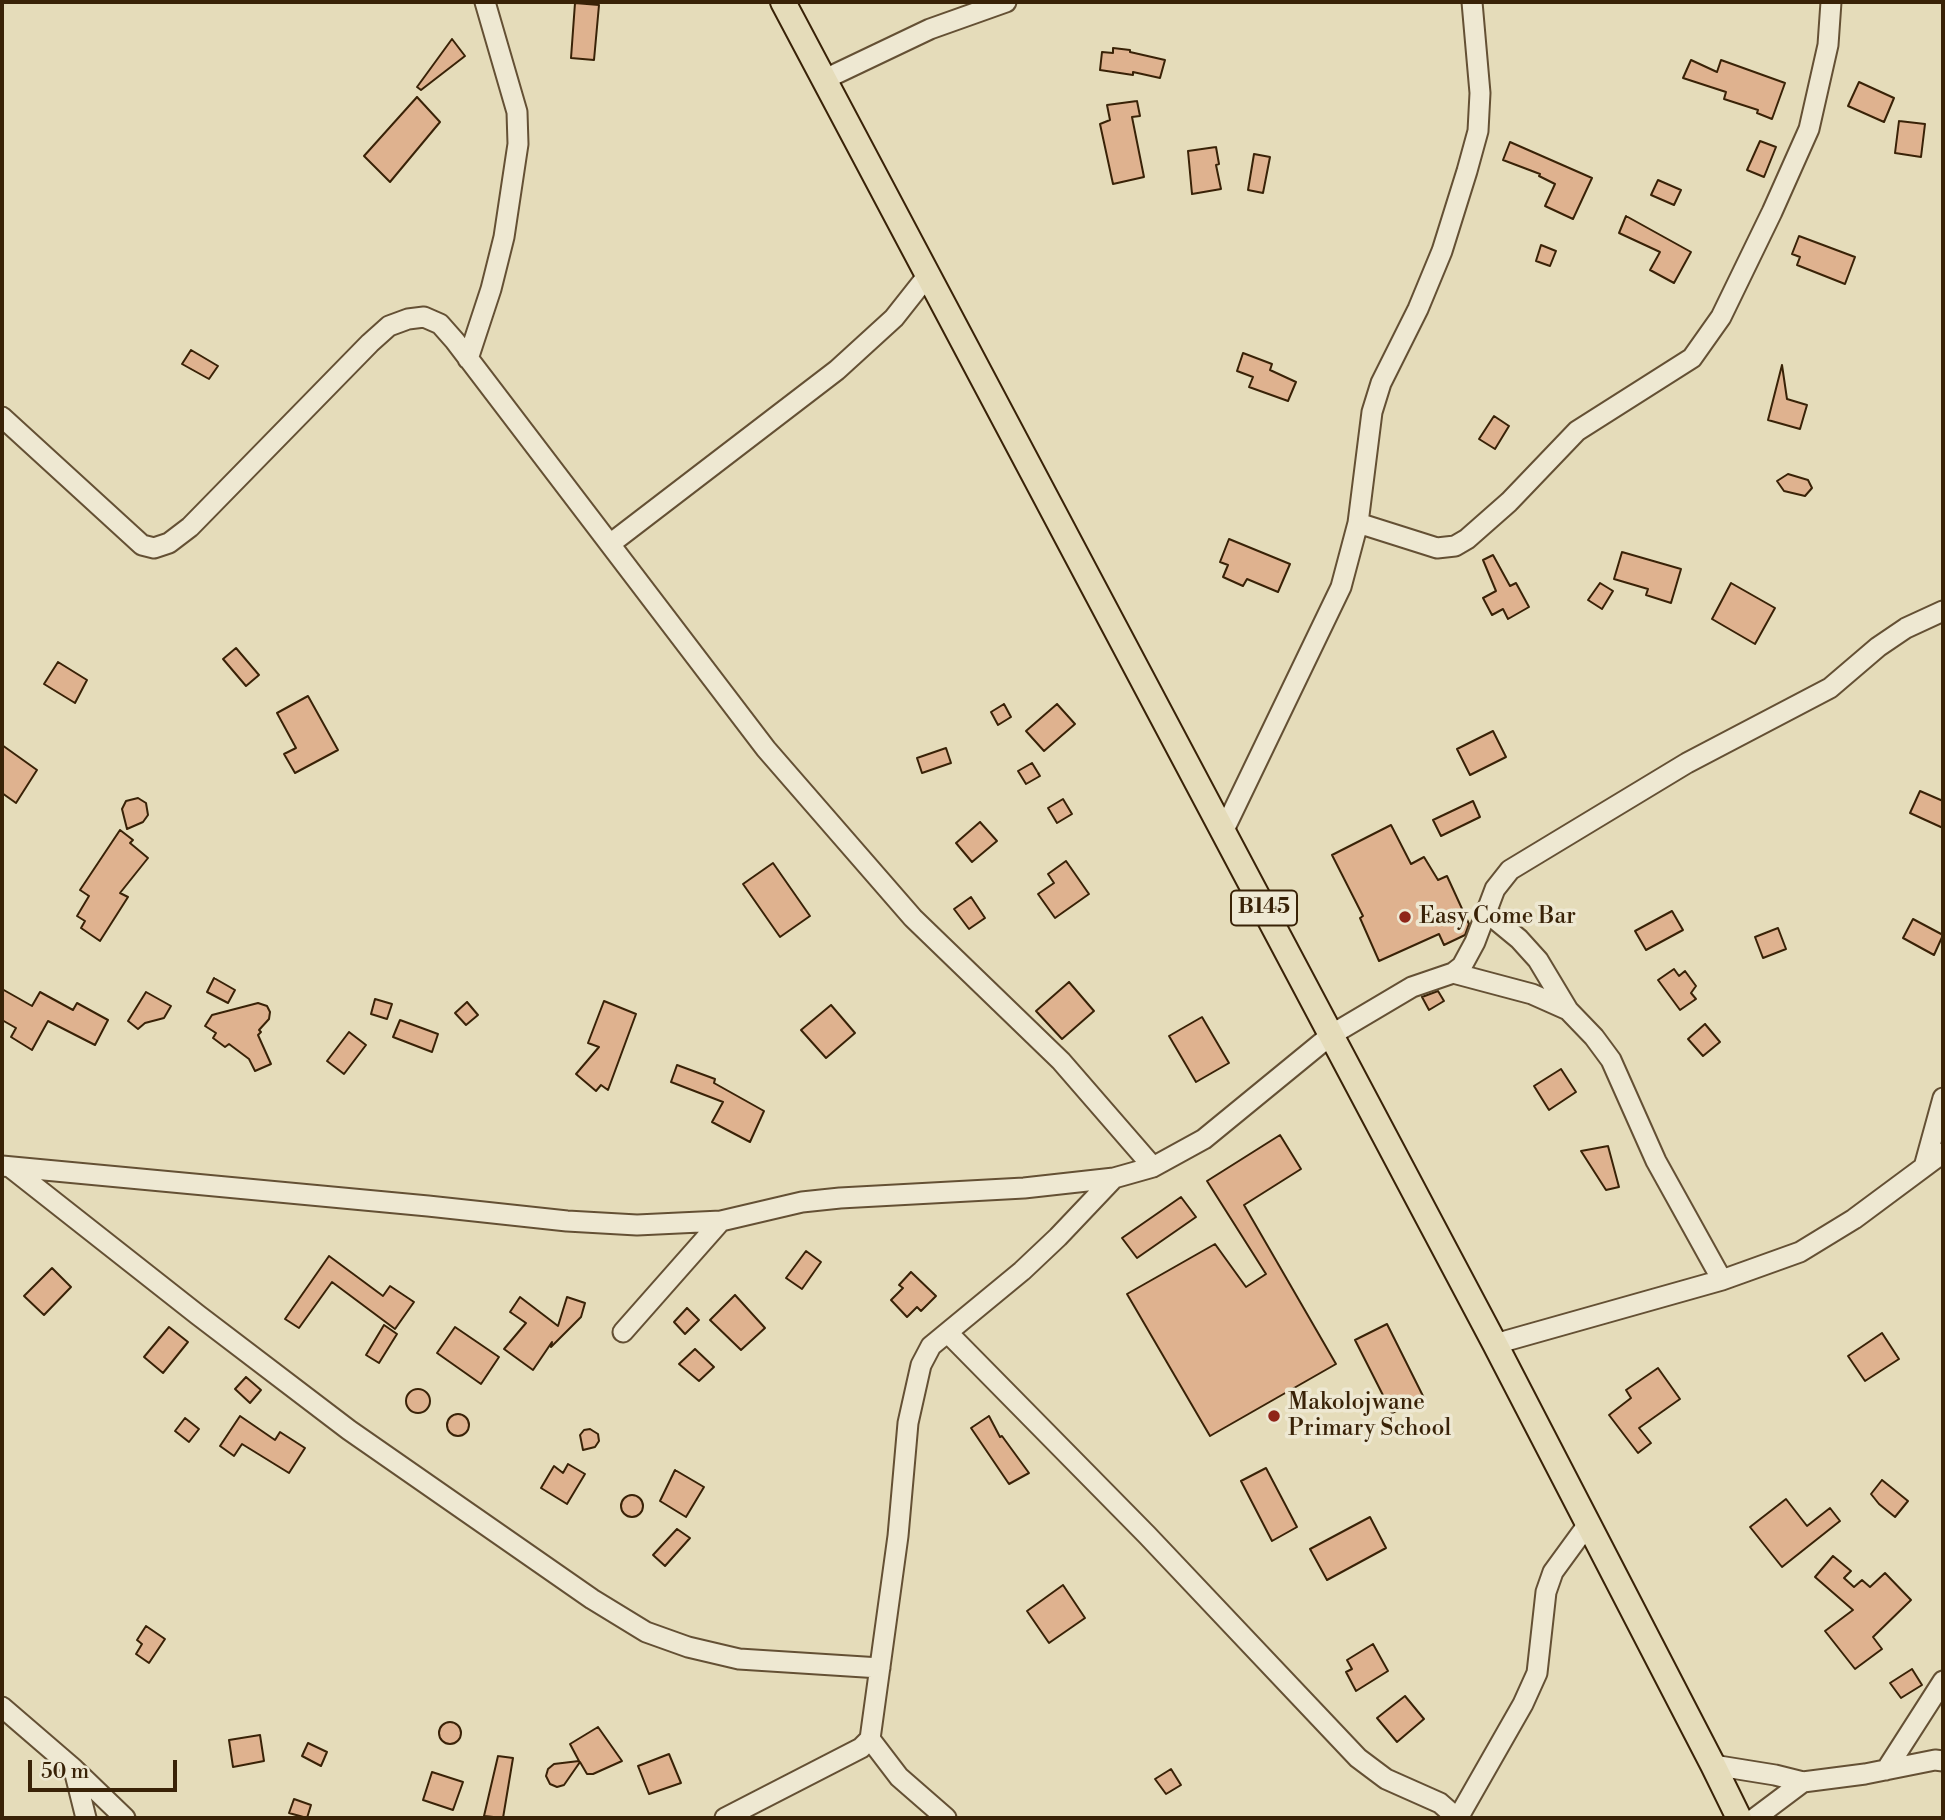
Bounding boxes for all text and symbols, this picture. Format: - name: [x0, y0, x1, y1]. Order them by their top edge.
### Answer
- road number: B145: [1231, 890, 1297, 926]
- place label: Easy Come Bar: [1419, 903, 1576, 931]
- marker: Easy Come Bar: [1397, 909, 1413, 925]
- place label: Makolojwane Primary School: [1288, 1389, 1451, 1443]
- marker: Makolojwane Primary School: [1266, 1408, 1282, 1424]
- scale bar: [32, 1746, 180, 1790]
- text: 50 m: [41, 1759, 89, 1785]

